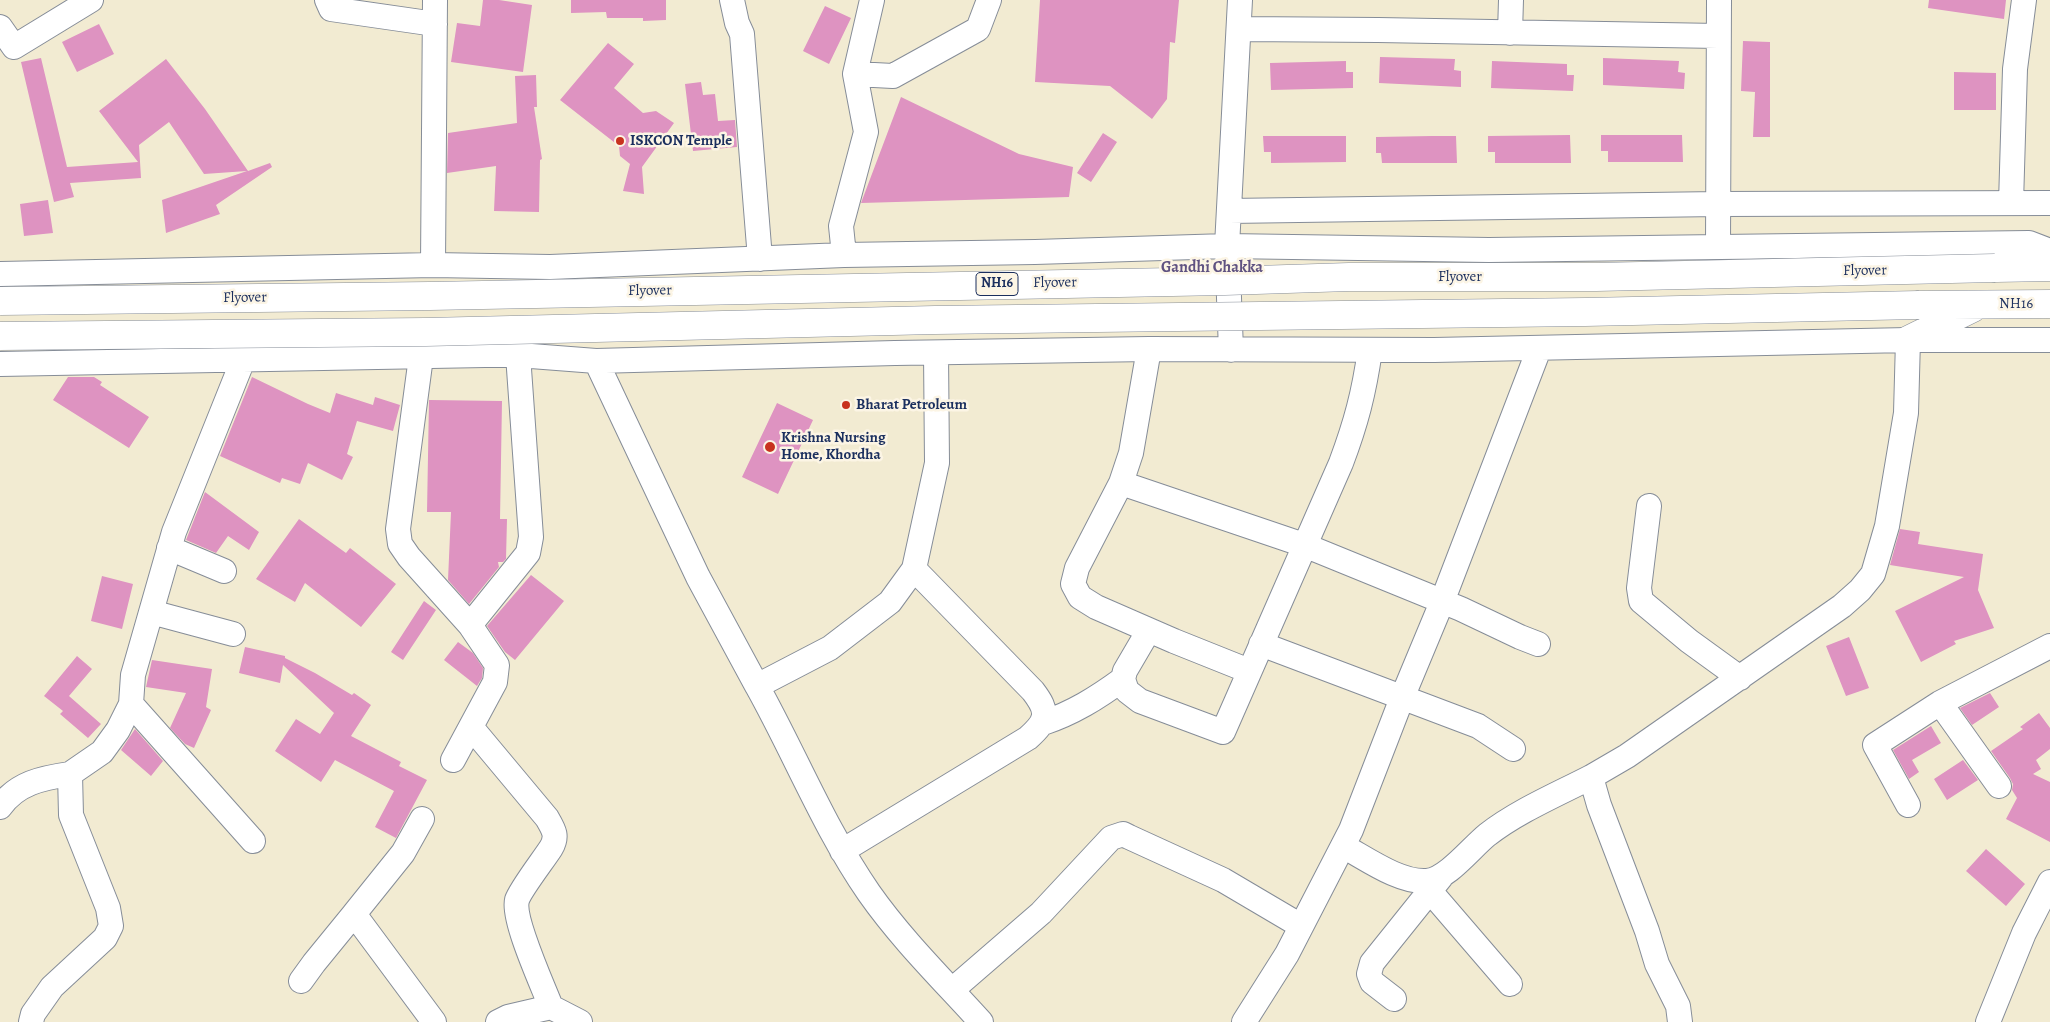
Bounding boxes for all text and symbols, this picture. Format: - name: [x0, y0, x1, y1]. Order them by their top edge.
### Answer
- place label: ISKCON Temple: [630, 132, 732, 150]
- marker: ISKCON Temple: [614, 135, 626, 147]
- district label: Gandhi Chakka: [1161, 258, 1263, 278]
- street label: Flyover: [1843, 262, 1887, 280]
- street label: Flyover: [1438, 268, 1482, 286]
- road number: NH16: [976, 272, 1018, 296]
- street label: Flyover: [1033, 274, 1077, 292]
- street label: Flyover: [628, 282, 672, 300]
- street label: Flyover: [223, 289, 267, 307]
- street label: NH16: [1999, 295, 2033, 313]
- place label: Bharat Petroleum: [856, 396, 967, 414]
- marker: Bharat Petroleum: [840, 399, 852, 411]
- place label: Krishna Nursing Home, Khordha: [781, 429, 886, 464]
- marker: Krishna Nursing Home, Khordha: [763, 440, 777, 454]

